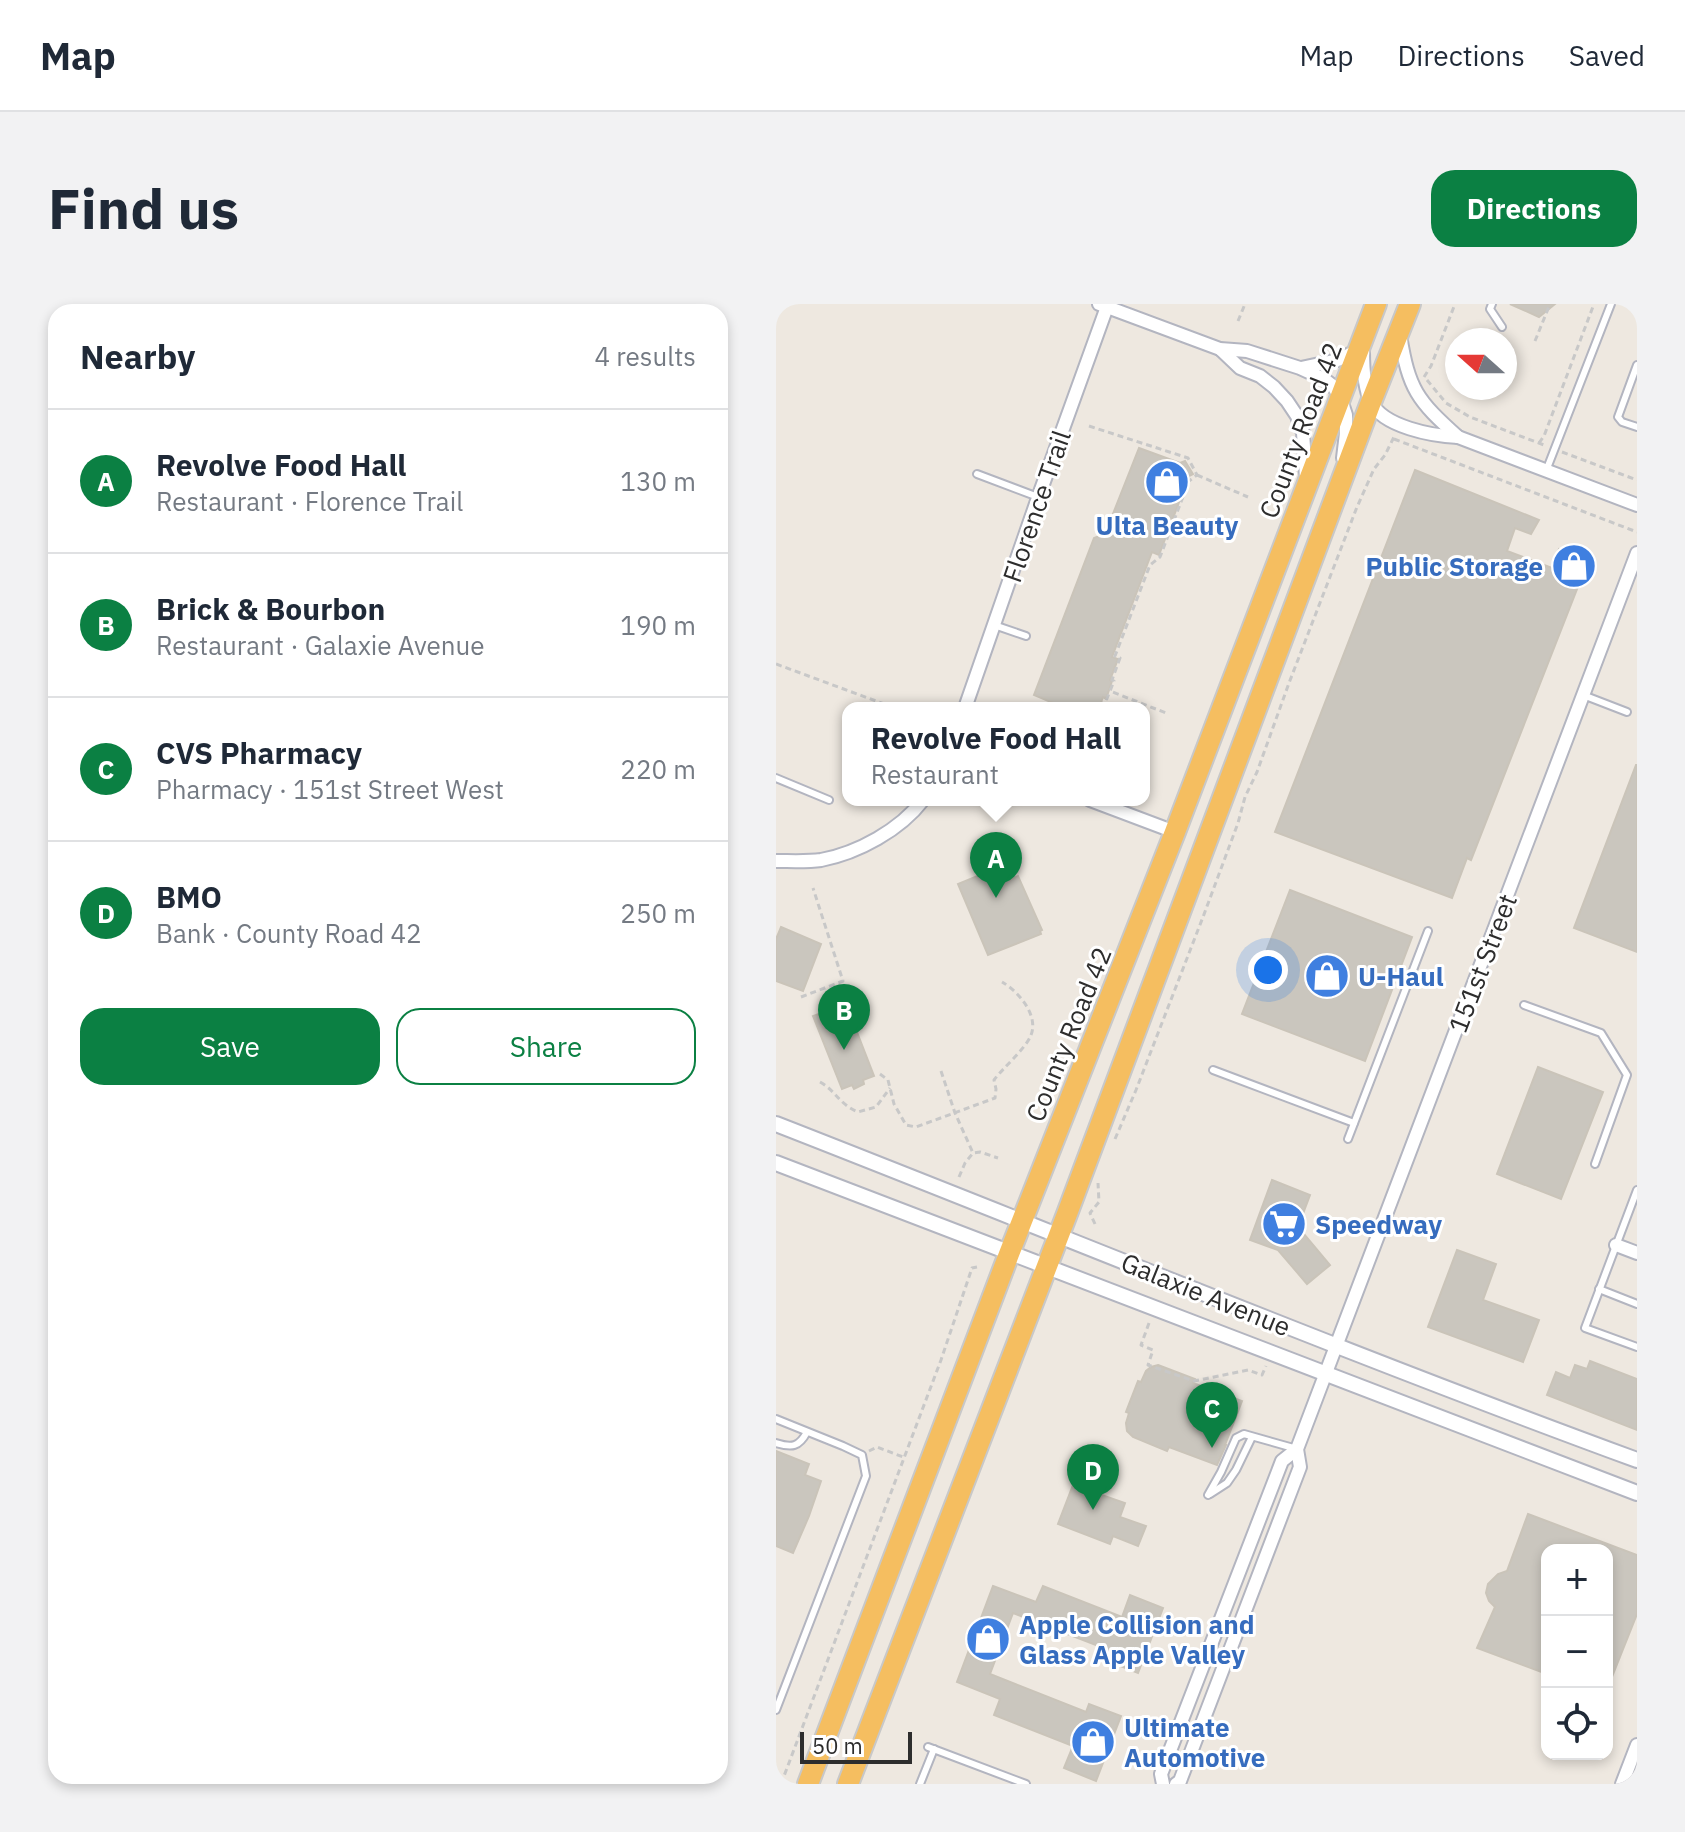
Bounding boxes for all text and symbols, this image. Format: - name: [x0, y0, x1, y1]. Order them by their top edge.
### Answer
- text: Map: [40, 31, 116, 80]
- text: Map: [1299, 37, 1353, 74]
- text: Directions: [1397, 37, 1525, 74]
- text: Saved: [1569, 37, 1645, 74]
- button: Directions: [1431, 170, 1637, 247]
- text: Find us: [48, 172, 239, 244]
- north arrow: [1445, 328, 1517, 400]
- text: Nearby: [80, 334, 195, 378]
- street label: County Road 42: [1251, 337, 1349, 523]
- text: 4 results: [594, 339, 696, 373]
- street label: Florence Trail: [994, 426, 1078, 586]
- text: Revolve Food Hall: [156, 445, 406, 484]
- shop icon: Ulta Beauty: [1143, 458, 1191, 506]
- text: A: [97, 464, 115, 498]
- text: 130 m: [620, 464, 696, 498]
- text: Restaurant · Florence Trail: [156, 484, 463, 518]
- place label: Ulta Beauty: [1096, 508, 1238, 542]
- shop icon: Public Storage: [1550, 542, 1598, 590]
- place label: Public Storage: [1365, 549, 1543, 583]
- text: Brick & Bourbon: [156, 589, 385, 628]
- text: B: [97, 608, 115, 642]
- text: 190 m: [620, 608, 696, 642]
- text: Restaurant · Galaxie Avenue: [156, 628, 485, 662]
- popup: [842, 702, 1150, 806]
- text: Revolve Food Hall: [871, 718, 1121, 757]
- text: CVS Pharmacy: [156, 733, 362, 772]
- text: C: [98, 752, 114, 786]
- text: 220 m: [620, 752, 696, 786]
- text: Restaurant: [871, 757, 999, 791]
- text: Pharmacy · 151st Street West: [156, 772, 504, 806]
- pin: A: [970, 832, 1022, 898]
- text: BMO: [156, 877, 222, 916]
- street label: 151st Street: [1440, 889, 1524, 1037]
- text: D: [97, 896, 115, 930]
- text: 250 m: [620, 896, 696, 930]
- text: Bank · County Road 42: [156, 916, 422, 950]
- street label: County Road 42: [1017, 942, 1119, 1126]
- your location: [1248, 950, 1288, 990]
- shop icon: U-Haul: [1303, 952, 1351, 1000]
- place label: U-Haul: [1358, 959, 1444, 993]
- pin: B: [818, 984, 870, 1050]
- button: Save: [80, 1008, 380, 1085]
- button: Share: [396, 1008, 696, 1085]
- supermarket icon: Speedway: [1260, 1200, 1308, 1248]
- place label: Speedway: [1315, 1207, 1442, 1241]
- street label: Galaxie Avenue: [1116, 1245, 1296, 1343]
- pin: C: [1186, 1382, 1238, 1448]
- pin: D: [1067, 1444, 1119, 1510]
- map controls: [1541, 1544, 1613, 1760]
- button: +: [1541, 1544, 1613, 1616]
- place label: Apple Collision and Glass Apple Valley: [1019, 1607, 1255, 1671]
- shop icon: Apple Collision and Glass Apple Valley: [964, 1615, 1012, 1663]
- button: −: [1541, 1616, 1613, 1688]
- button: locate: [1541, 1688, 1613, 1760]
- place label: Ultimate Automotive: [1124, 1710, 1265, 1774]
- shop icon: Ultimate Automotive: [1069, 1718, 1117, 1766]
- scale bar: [800, 1728, 912, 1764]
- text: 50 m: [812, 1731, 863, 1760]

